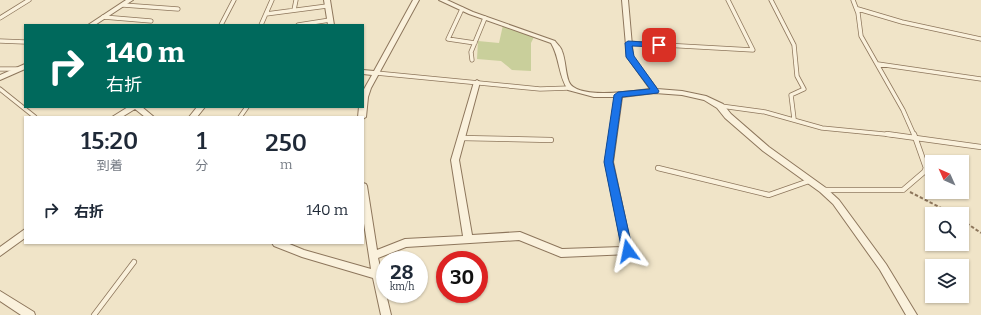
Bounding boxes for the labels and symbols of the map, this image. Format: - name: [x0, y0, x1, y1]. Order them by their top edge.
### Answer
- pin: [642, 28, 676, 62]
- north arrow: [925, 155, 969, 199]
- position arrow: [607, 230, 649, 272]
- speed limit sign: 30: [436, 251, 488, 303]

